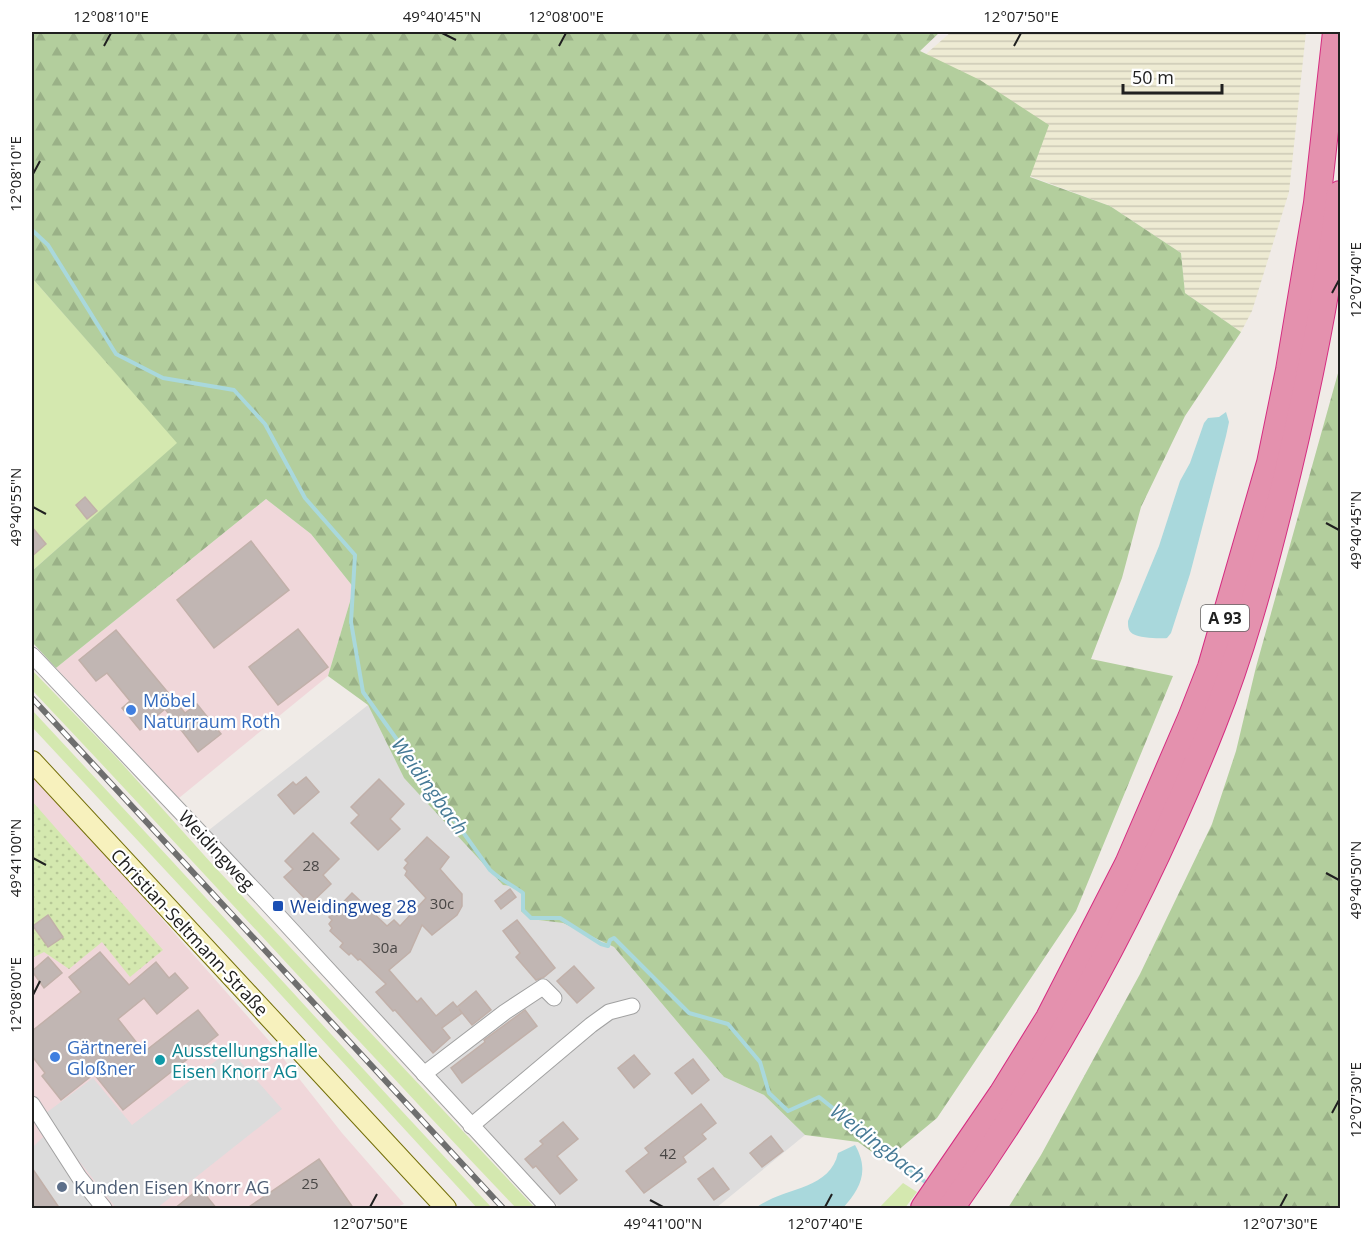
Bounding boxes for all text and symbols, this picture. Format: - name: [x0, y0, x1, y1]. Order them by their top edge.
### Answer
- text: 12°08'10"E: [73, 6, 149, 26]
- text: 49°40'45"N: [403, 6, 481, 26]
- text: 12°08'00"E: [528, 6, 604, 26]
- text: 12°07'50"E: [983, 6, 1059, 26]
- scale bar: [1123, 57, 1222, 95]
- text: 50 m: [1132, 65, 1174, 89]
- text: 12°08'10"E: [5, 136, 25, 212]
- text: 12°07'40"E: [1345, 242, 1365, 318]
- text: 49°40'55"N: [5, 468, 25, 546]
- text: 49°40'45"N: [1345, 491, 1365, 569]
- road number: A 93: [1201, 605, 1249, 631]
- place label: Möbel Naturraum Roth: [143, 688, 281, 733]
- marker: Möbel Naturraum Roth: [124, 703, 138, 717]
- water label: Weidingbach: [386, 732, 474, 840]
- street label: Weidingweg: [174, 805, 261, 895]
- text: 49°41'00"N: [5, 819, 25, 897]
- text: 49°40'50"N: [1345, 841, 1365, 919]
- street label: Christian-Seltmann-Straße: [106, 843, 274, 1021]
- house number: 28: [302, 855, 320, 875]
- house number: 30c: [430, 893, 454, 913]
- place label: Weidingweg 28: [290, 894, 417, 918]
- marker: Weidingweg 28: [271, 899, 285, 913]
- house number: 30a: [372, 937, 398, 957]
- text: 12°08'00"E: [5, 957, 25, 1033]
- place label: Gärtnerei Gloßner: [67, 1035, 147, 1080]
- place label: Ausstellungshalle Eisen Knorr AG: [172, 1038, 318, 1083]
- marker: Gärtnerei Gloßner: [48, 1050, 62, 1064]
- marker: Ausstellungshalle Eisen Knorr AG: [153, 1053, 167, 1067]
- text: 12°07'30"E: [1345, 1062, 1365, 1138]
- water label: Weidingbach: [825, 1097, 931, 1189]
- house number: 42: [659, 1143, 677, 1163]
- house number: 25: [301, 1173, 319, 1193]
- place label: Kunden Eisen Knorr AG: [74, 1175, 270, 1199]
- marker: Kunden Eisen Knorr AG: [55, 1180, 69, 1194]
- text: 12°07'50"E: [332, 1213, 408, 1233]
- text: 49°41'00"N: [624, 1213, 702, 1233]
- text: 12°07'40"E: [787, 1213, 863, 1233]
- text: 12°07'30"E: [1242, 1213, 1318, 1233]

